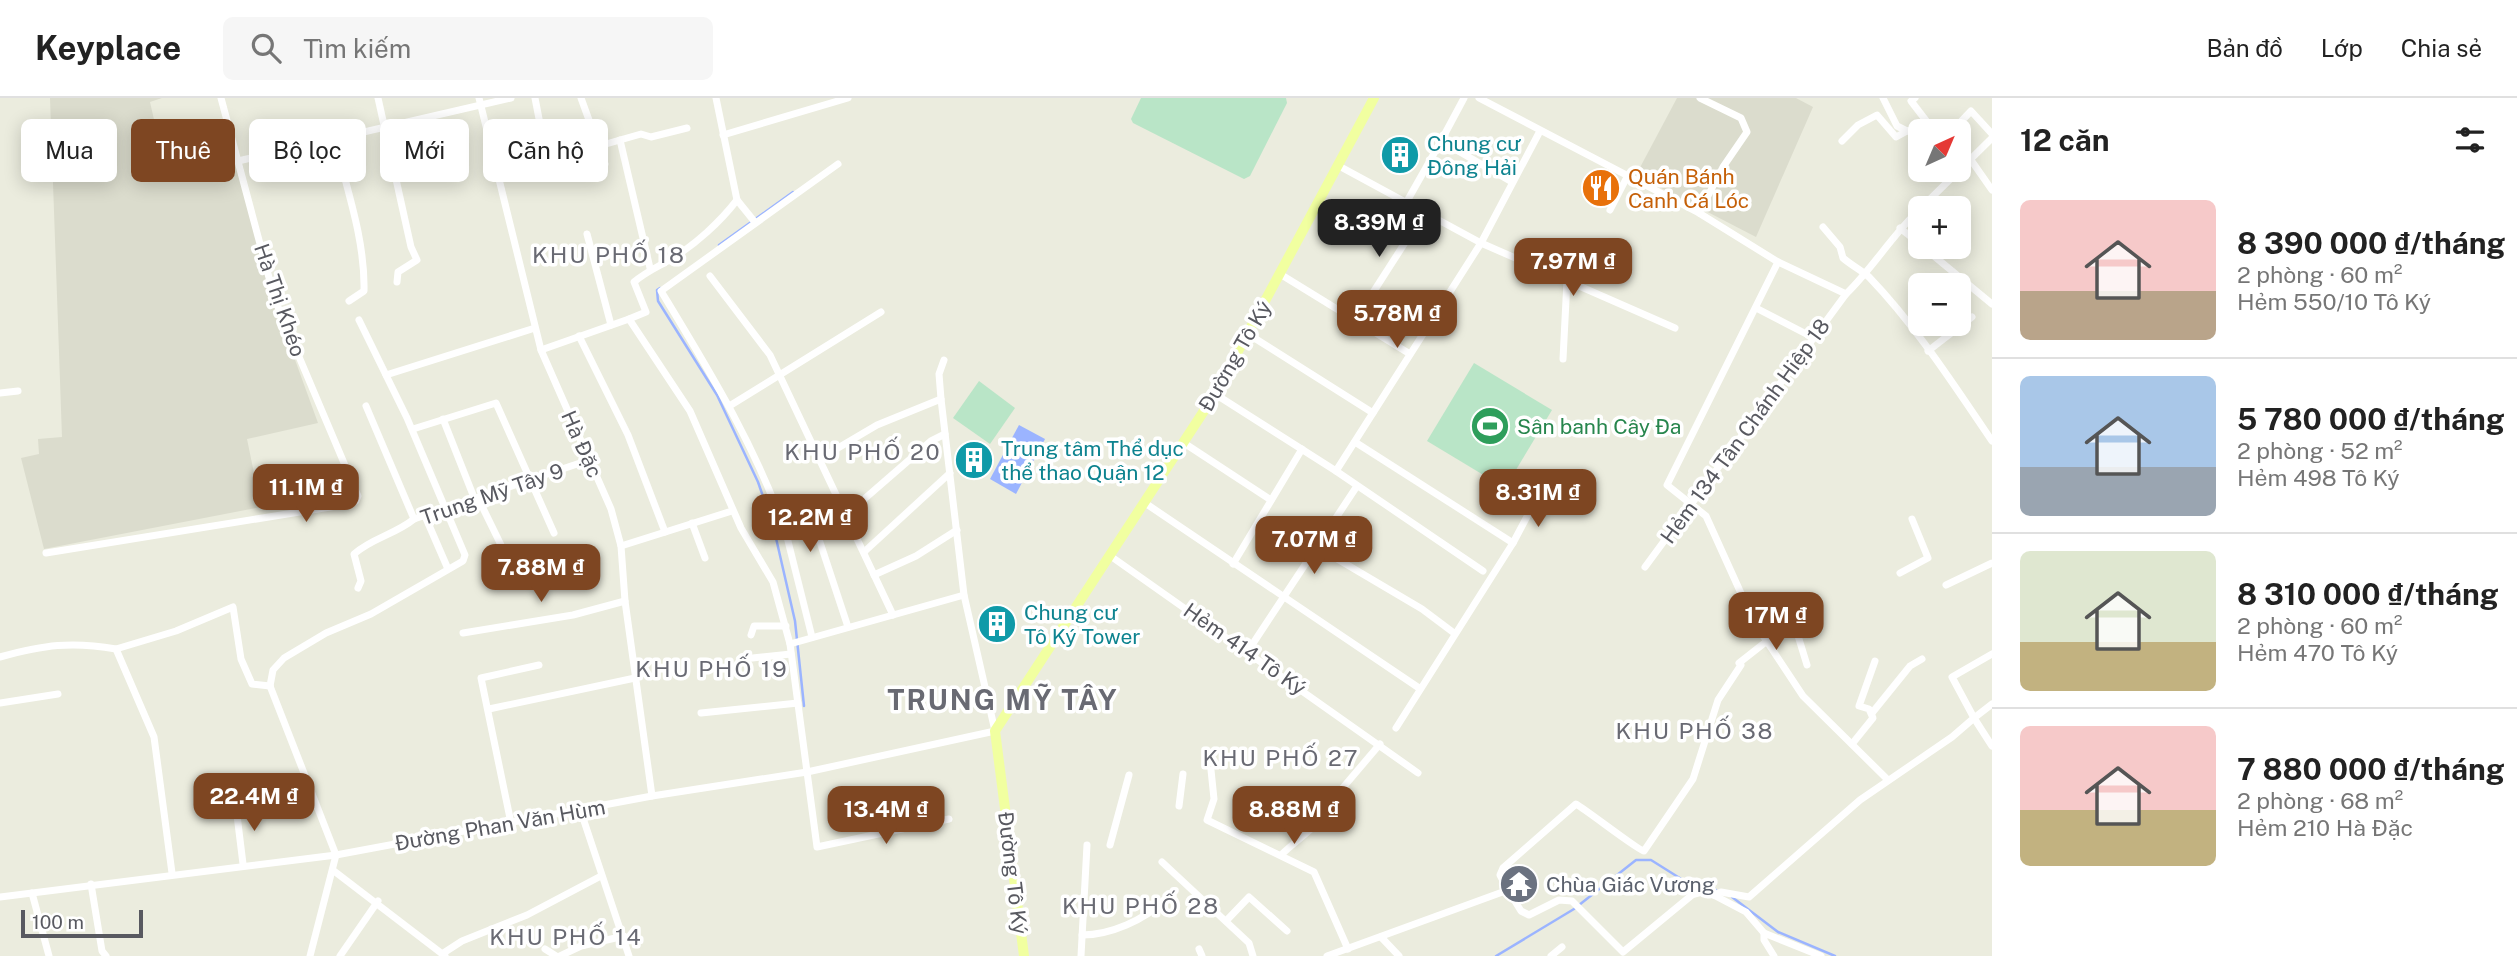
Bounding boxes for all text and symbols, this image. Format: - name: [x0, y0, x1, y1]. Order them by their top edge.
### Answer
- search box: [223, 17, 713, 80]
- text: Keyplace: [35, 29, 181, 67]
- icon: search: [247, 29, 285, 67]
- text: Tìm kiếm: [303, 33, 411, 64]
- text: Bản đồ: [2206, 34, 2283, 62]
- text: Lớp: [2321, 34, 2363, 62]
- text: Chia sẻ: [2401, 34, 2482, 62]
- chip: Mua: [21, 119, 117, 182]
- chip: Thuê: [131, 119, 235, 182]
- chip: Bộ lọc: [249, 119, 366, 182]
- chip: Mới: [380, 119, 469, 182]
- chip: Căn hộ: [483, 119, 608, 182]
- north arrow: [1908, 119, 1970, 182]
- map controls: [1908, 119, 1971, 336]
- icon: filters: [2451, 121, 2489, 159]
- text: 12 căn: [2020, 122, 2110, 158]
- place label: Chung cư Đông Hải: [1427, 131, 1521, 180]
- building icon: Chung cư Đông Hải: [1379, 134, 1421, 176]
- place label: Quán Bánh Canh Cá Lóc: [1628, 164, 1749, 213]
- restaurant icon: Quán Bánh Canh Cá Lóc: [1580, 167, 1622, 209]
- button: +: [1908, 196, 1971, 259]
- pin: 8.39M ₫: [1314, 200, 1444, 259]
- text: 8.39M ₫: [1334, 208, 1424, 235]
- text: 8 390 000 ₫/tháng: [2237, 225, 2505, 261]
- icon: home: [2076, 228, 2160, 312]
- pin: 7.97M ₫: [1508, 238, 1638, 298]
- district label: KHU PHỐ 18: [532, 239, 686, 268]
- street label: Hà Thị Khéo: [249, 240, 311, 360]
- text: 7.97M ₫: [1530, 247, 1616, 274]
- text: 2 phòng · 60 m²: [2237, 261, 2402, 288]
- button: −: [1908, 273, 1971, 336]
- text: Hẻm 550/10 Tô Ký: [2237, 288, 2431, 315]
- pin: 5.78M ₫: [1332, 290, 1462, 350]
- street label: Đường Tô Ký: [1193, 296, 1277, 416]
- text: 5.78M ₫: [1353, 299, 1441, 326]
- street label: Hẻm 134 Tân Chánh Hiệp 18: [1655, 314, 1835, 548]
- text: 5 780 000 ₫/tháng: [2237, 401, 2505, 437]
- icon: home: [2076, 404, 2160, 488]
- sports icon: Sân banh Cây Đa: [1469, 405, 1511, 447]
- street label: Hà Đặc: [556, 407, 608, 481]
- place label: Sân banh Cây Đa: [1517, 414, 1681, 439]
- district label: KHU PHỐ 20: [784, 436, 942, 465]
- place label: Trung tâm Thể dục thể thao Quận 12: [1001, 436, 1184, 485]
- text: 2 phòng · 52 m²: [2237, 437, 2403, 464]
- building icon: Trung tâm Thể dục thể thao Quận 12: [953, 439, 995, 481]
- street label: Trung Mỹ Tây 9: [417, 458, 567, 530]
- pin: 11.1M ₫: [241, 464, 371, 524]
- text: Hẻm 498 Tô Ký: [2237, 464, 2400, 491]
- pin: 8.31M ₫: [1473, 470, 1603, 529]
- text: 11.1M ₫: [269, 473, 343, 500]
- text: 8.31M ₫: [1495, 478, 1581, 505]
- pin: 12.2M ₫: [745, 494, 875, 554]
- text: 12.2M ₫: [768, 503, 852, 530]
- pin: 7.07M ₫: [1249, 517, 1379, 576]
- text: 7.07M ₫: [1271, 525, 1357, 552]
- pin: 7.88M ₫: [476, 545, 606, 604]
- text: 7.88M ₫: [497, 553, 585, 580]
- text: 8 310 000 ₫/tháng: [2237, 576, 2499, 612]
- icon: home: [2076, 579, 2160, 663]
- pin: 17M ₫: [1727, 592, 1825, 652]
- street label: Hẻm 414 Tô Ký: [1179, 598, 1311, 700]
- place label: Chung cư Tô Ký Tower: [1024, 600, 1141, 649]
- text: 17M ₫: [1745, 601, 1807, 628]
- building icon: Chung cư Tô Ký Tower: [976, 603, 1018, 645]
- text: 2 phòng · 60 m²: [2237, 612, 2402, 639]
- text: Hẻm 470 Tô Ký: [2237, 639, 2398, 666]
- district label: KHU PHỐ 19: [635, 653, 789, 682]
- district label: TRUNG MỸ TÂY: [887, 683, 1119, 716]
- district label: KHU PHỐ 38: [1616, 715, 1774, 744]
- district label: KHU PHỐ 27: [1202, 742, 1360, 771]
- text: 7 880 000 ₫/tháng: [2237, 751, 2505, 787]
- icon: home: [2076, 754, 2160, 838]
- pin: 22.4M ₫: [189, 774, 319, 833]
- text: 22.4M ₫: [209, 782, 299, 809]
- pin: 13.4M ₫: [821, 786, 951, 846]
- pin: 8.88M ₫: [1229, 786, 1359, 846]
- text: 2 phòng · 68 m²: [2237, 787, 2403, 814]
- street label: Đường Phan Văn Hùm: [393, 794, 607, 856]
- text: 13.4M ₫: [844, 795, 928, 822]
- text: 8.88M ₫: [1248, 795, 1340, 822]
- street label: Đường Tô Ký: [993, 810, 1033, 936]
- text: Hẻm 210 Hà Đặc: [2237, 814, 2413, 841]
- temple icon: Chùa Giác Vương: [1498, 863, 1540, 905]
- place label: Chùa Giác Vương: [1546, 872, 1715, 897]
- district label: KHU PHỐ 28: [1062, 890, 1220, 919]
- scale bar: [21, 907, 144, 939]
- text: 100 m: [32, 911, 84, 933]
- district label: KHU PHỐ 14: [489, 921, 643, 950]

